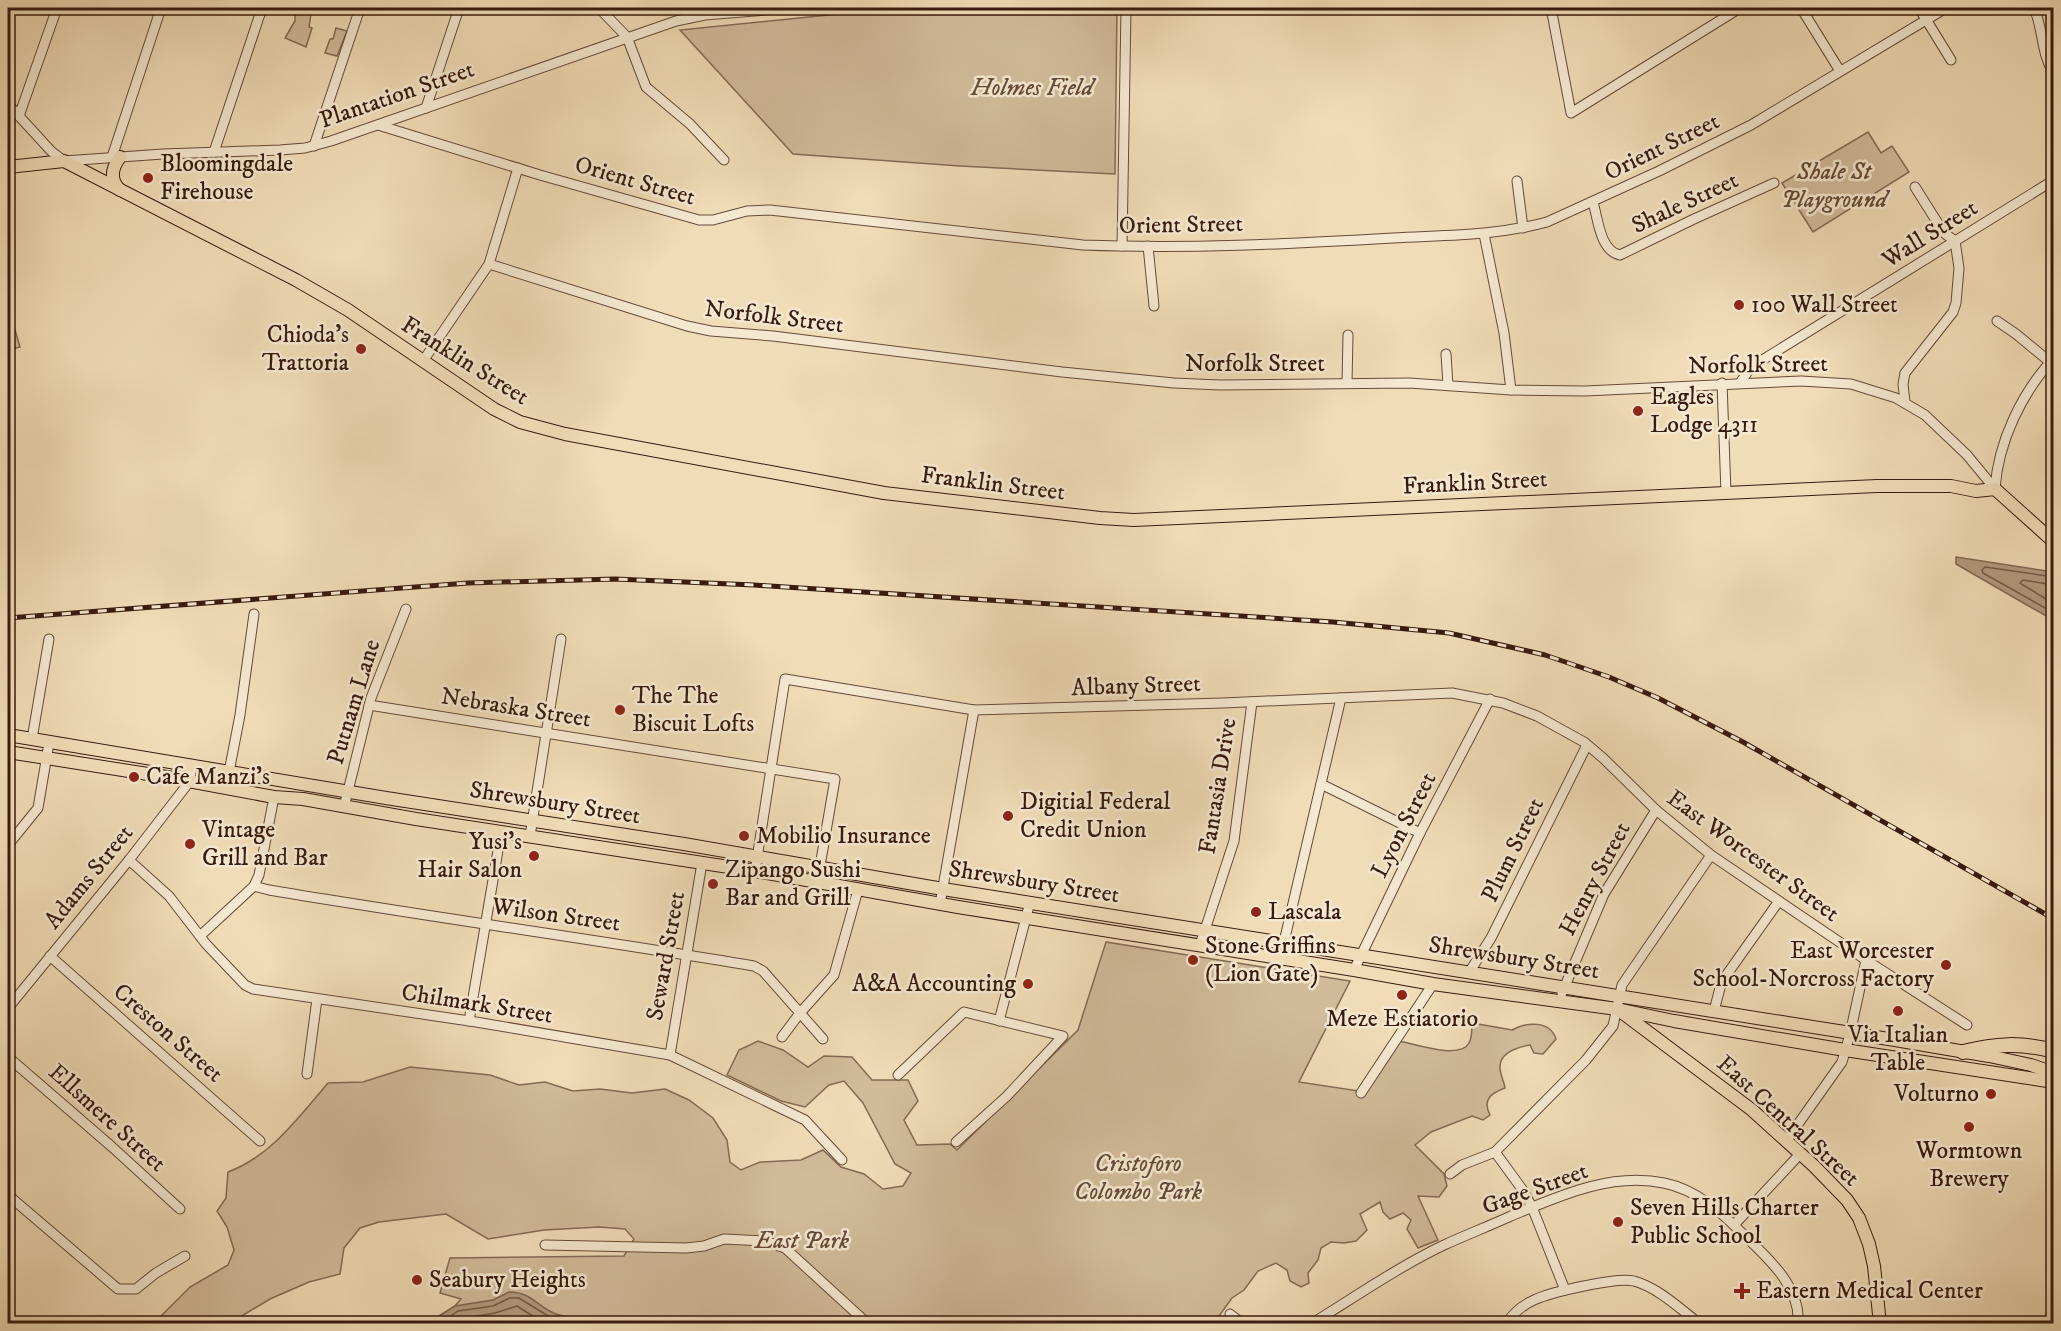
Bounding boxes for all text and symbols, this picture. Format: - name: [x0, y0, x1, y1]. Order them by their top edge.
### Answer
- street label: Plantation Street: [316, 54, 479, 135]
- park label: Holmes Field: [970, 73, 1097, 103]
- street label: Orient Street: [1600, 106, 1725, 188]
- place label: Bloomingdale Firehouse: [160, 149, 293, 207]
- street label: Orient Street: [571, 149, 699, 213]
- park label: Shale St Playground: [1781, 157, 1891, 215]
- street label: Shale Street: [1627, 165, 1743, 241]
- marker: Bloomingdale Firehouse: [141, 171, 155, 185]
- street label: Wall Street: [1876, 193, 1984, 276]
- street label: Orient Street: [1119, 209, 1244, 241]
- place label: 100 Wall Street: [1751, 290, 1898, 320]
- street label: Norfolk Street: [703, 294, 846, 340]
- marker: 100 Wall Street: [1732, 298, 1746, 312]
- street label: Franklin Street: [396, 310, 535, 412]
- place label: Chioda's Trattoria: [262, 320, 350, 378]
- marker: Chioda's Trattoria: [354, 342, 368, 356]
- street label: Norfolk Street: [1185, 349, 1325, 379]
- street label: Norfolk Street: [1688, 349, 1828, 381]
- place label: Eagles Lodge 4311: [1650, 382, 1758, 440]
- marker: Eagles Lodge 4311: [1631, 404, 1645, 418]
- street label: Franklin Street: [919, 460, 1067, 508]
- street label: Franklin Street: [1402, 464, 1548, 502]
- street label: Putnam Lane: [321, 636, 387, 768]
- street label: Albany Street: [1071, 669, 1202, 703]
- street label: Nebraska Street: [439, 681, 593, 735]
- place label: The The Biscuit Lofts: [632, 681, 754, 739]
- marker: The The Biscuit Lofts: [613, 703, 627, 717]
- street label: Fantasia Drive: [1192, 716, 1244, 856]
- place label: Cafe Manzi's: [146, 762, 270, 792]
- street label: Lyon Street: [1365, 767, 1443, 883]
- marker: Cafe Manzi's: [127, 770, 141, 784]
- street label: Shrewsbury Street: [468, 775, 643, 831]
- street label: East Worcester Street: [1661, 783, 1845, 929]
- place label: Digitial Federal Credit Union: [1020, 787, 1171, 845]
- street label: Plum Street: [1475, 793, 1551, 907]
- marker: Digitial Federal Credit Union: [1001, 809, 1015, 823]
- place label: Vintage Grill and Bar: [201, 815, 328, 873]
- street label: Henry Street: [1553, 817, 1638, 941]
- street label: Adams Street: [38, 819, 140, 935]
- place label: Mobilio Insurance: [756, 821, 931, 851]
- place label: Yusi's Hair Salon: [417, 827, 522, 885]
- marker: Mobilio Insurance: [737, 829, 751, 843]
- marker: Vintage Grill and Bar: [183, 837, 197, 851]
- marker: Yusi's Hair Salon: [527, 849, 541, 863]
- street label: Shrewsbury Street: [947, 854, 1122, 910]
- place label: Zipango Sushi Bar and Grill: [725, 855, 861, 913]
- marker: Zipango Sushi Bar and Grill: [706, 877, 720, 891]
- street label: Seward Street: [640, 889, 692, 1023]
- street label: Wilson Street: [489, 891, 623, 939]
- place label: Lascala: [1268, 897, 1342, 927]
- marker: Lascala: [1249, 905, 1263, 919]
- street label: Shrewsbury Street: [1427, 930, 1602, 986]
- place label: Stone Griffins (Lion Gate): [1205, 931, 1336, 989]
- place label: East Worcester School-Norcross Factory: [1693, 936, 1935, 994]
- marker: Stone Griffins (Lion Gate): [1186, 953, 1200, 967]
- marker: East Worcester School-Norcross Factory: [1939, 958, 1953, 972]
- place label: A&A Accounting: [852, 969, 1016, 999]
- street label: Creston Street: [107, 977, 230, 1089]
- street label: Chilmark Street: [399, 977, 555, 1031]
- marker: A&A Accounting: [1021, 977, 1035, 991]
- marker: Meze Estiatorio: [1395, 988, 1409, 1002]
- place label: Meze Estiatorio: [1326, 1004, 1478, 1034]
- marker: Via Italian Table: [1891, 1004, 1905, 1018]
- place label: Via Italian Table: [1847, 1020, 1948, 1078]
- street label: East Central Street: [1710, 1049, 1866, 1193]
- street label: Ellsmere Street: [42, 1057, 172, 1179]
- place label: Volturno: [1893, 1079, 1979, 1109]
- marker: Volturno: [1984, 1087, 1998, 1101]
- marker: Wormtown Brewery: [1962, 1120, 1976, 1134]
- place label: Wormtown Brewery: [1915, 1136, 2023, 1194]
- park label: Cristoforo Colombo Park: [1074, 1149, 1202, 1207]
- street label: Gage Street: [1478, 1156, 1592, 1222]
- place label: Seven Hills Charter Public School: [1630, 1193, 1819, 1251]
- marker: Seven Hills Charter Public School: [1611, 1215, 1625, 1229]
- park label: East Park: [753, 1226, 849, 1256]
- place label: Seabury Heights: [429, 1265, 586, 1295]
- marker: Seabury Heights: [410, 1273, 424, 1287]
- place label: Eastern Medical Center: [1756, 1276, 1983, 1306]
- marker: Eastern Medical Center: [1733, 1282, 1751, 1300]

